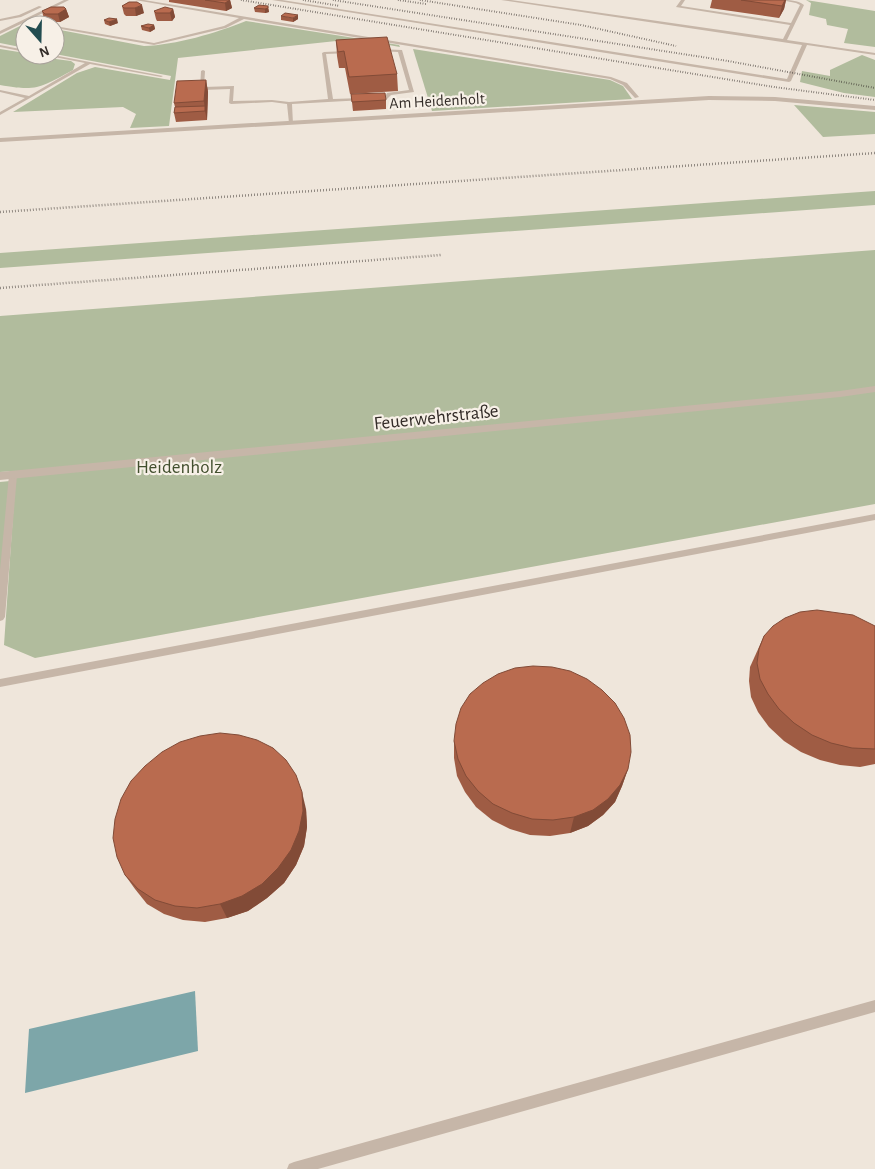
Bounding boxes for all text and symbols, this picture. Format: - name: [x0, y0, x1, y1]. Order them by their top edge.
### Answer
- north arrow: [15, 15, 65, 65]
- text: N: [37, 43, 51, 60]
- street label: Am Heidenholt: [389, 91, 485, 111]
- street label: Feuerwehrstraße: [373, 401, 499, 433]
- park label: Heidenholz: [136, 458, 222, 477]

